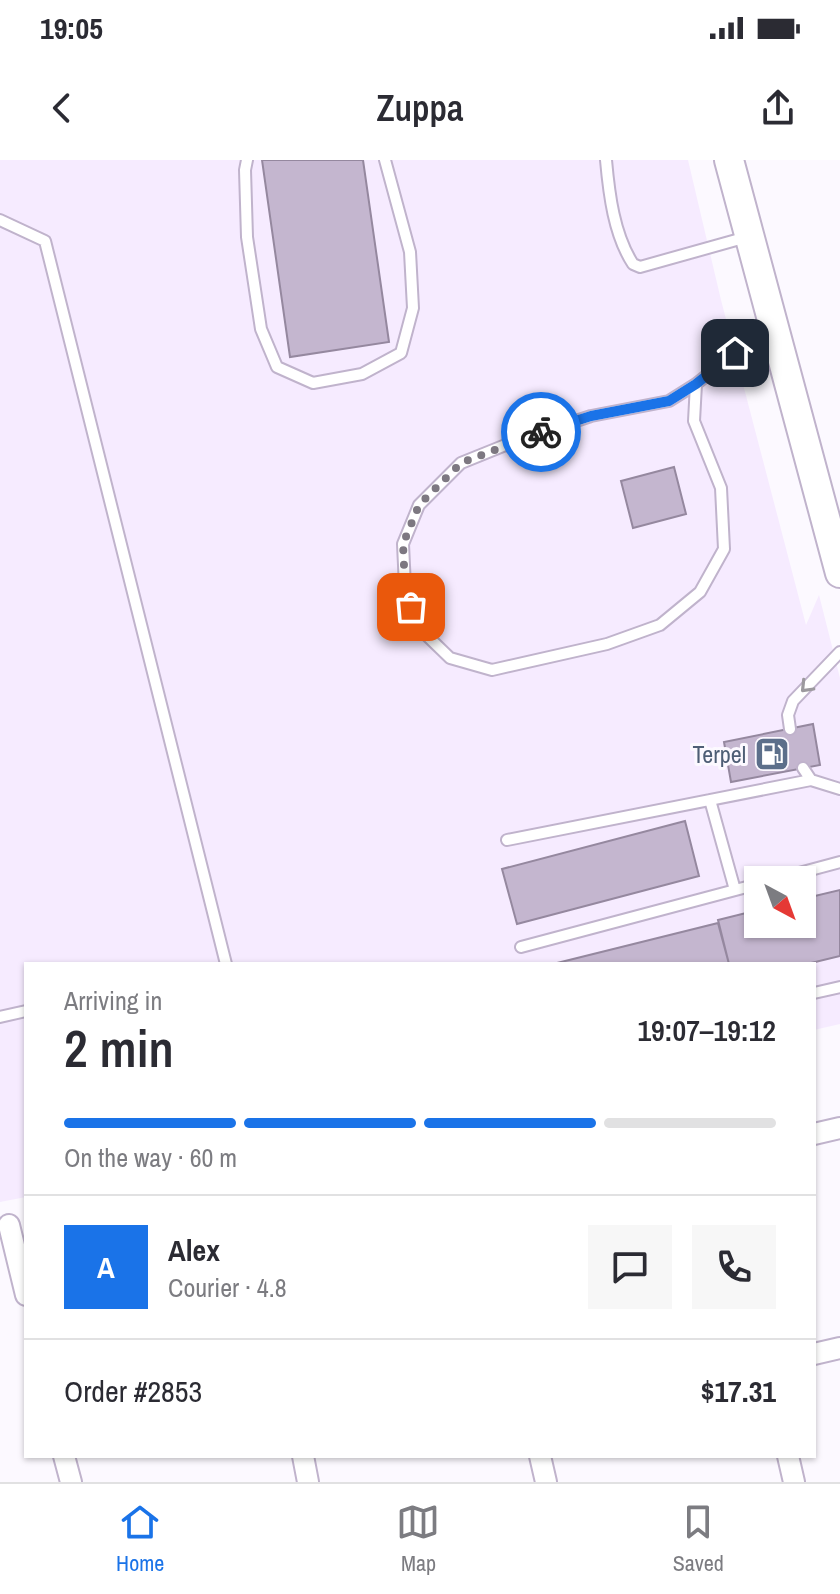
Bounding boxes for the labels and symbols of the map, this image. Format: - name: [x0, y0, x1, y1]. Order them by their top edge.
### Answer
- pin: [701, 319, 769, 387]
- courier: [501, 392, 581, 472]
- pin: [377, 573, 445, 641]
- one-way arrow: [801, 678, 816, 692]
- fuel station icon: Terpel: [753, 735, 791, 773]
- place label: Terpel: [692, 738, 746, 770]
- north arrow: [744, 866, 816, 938]

